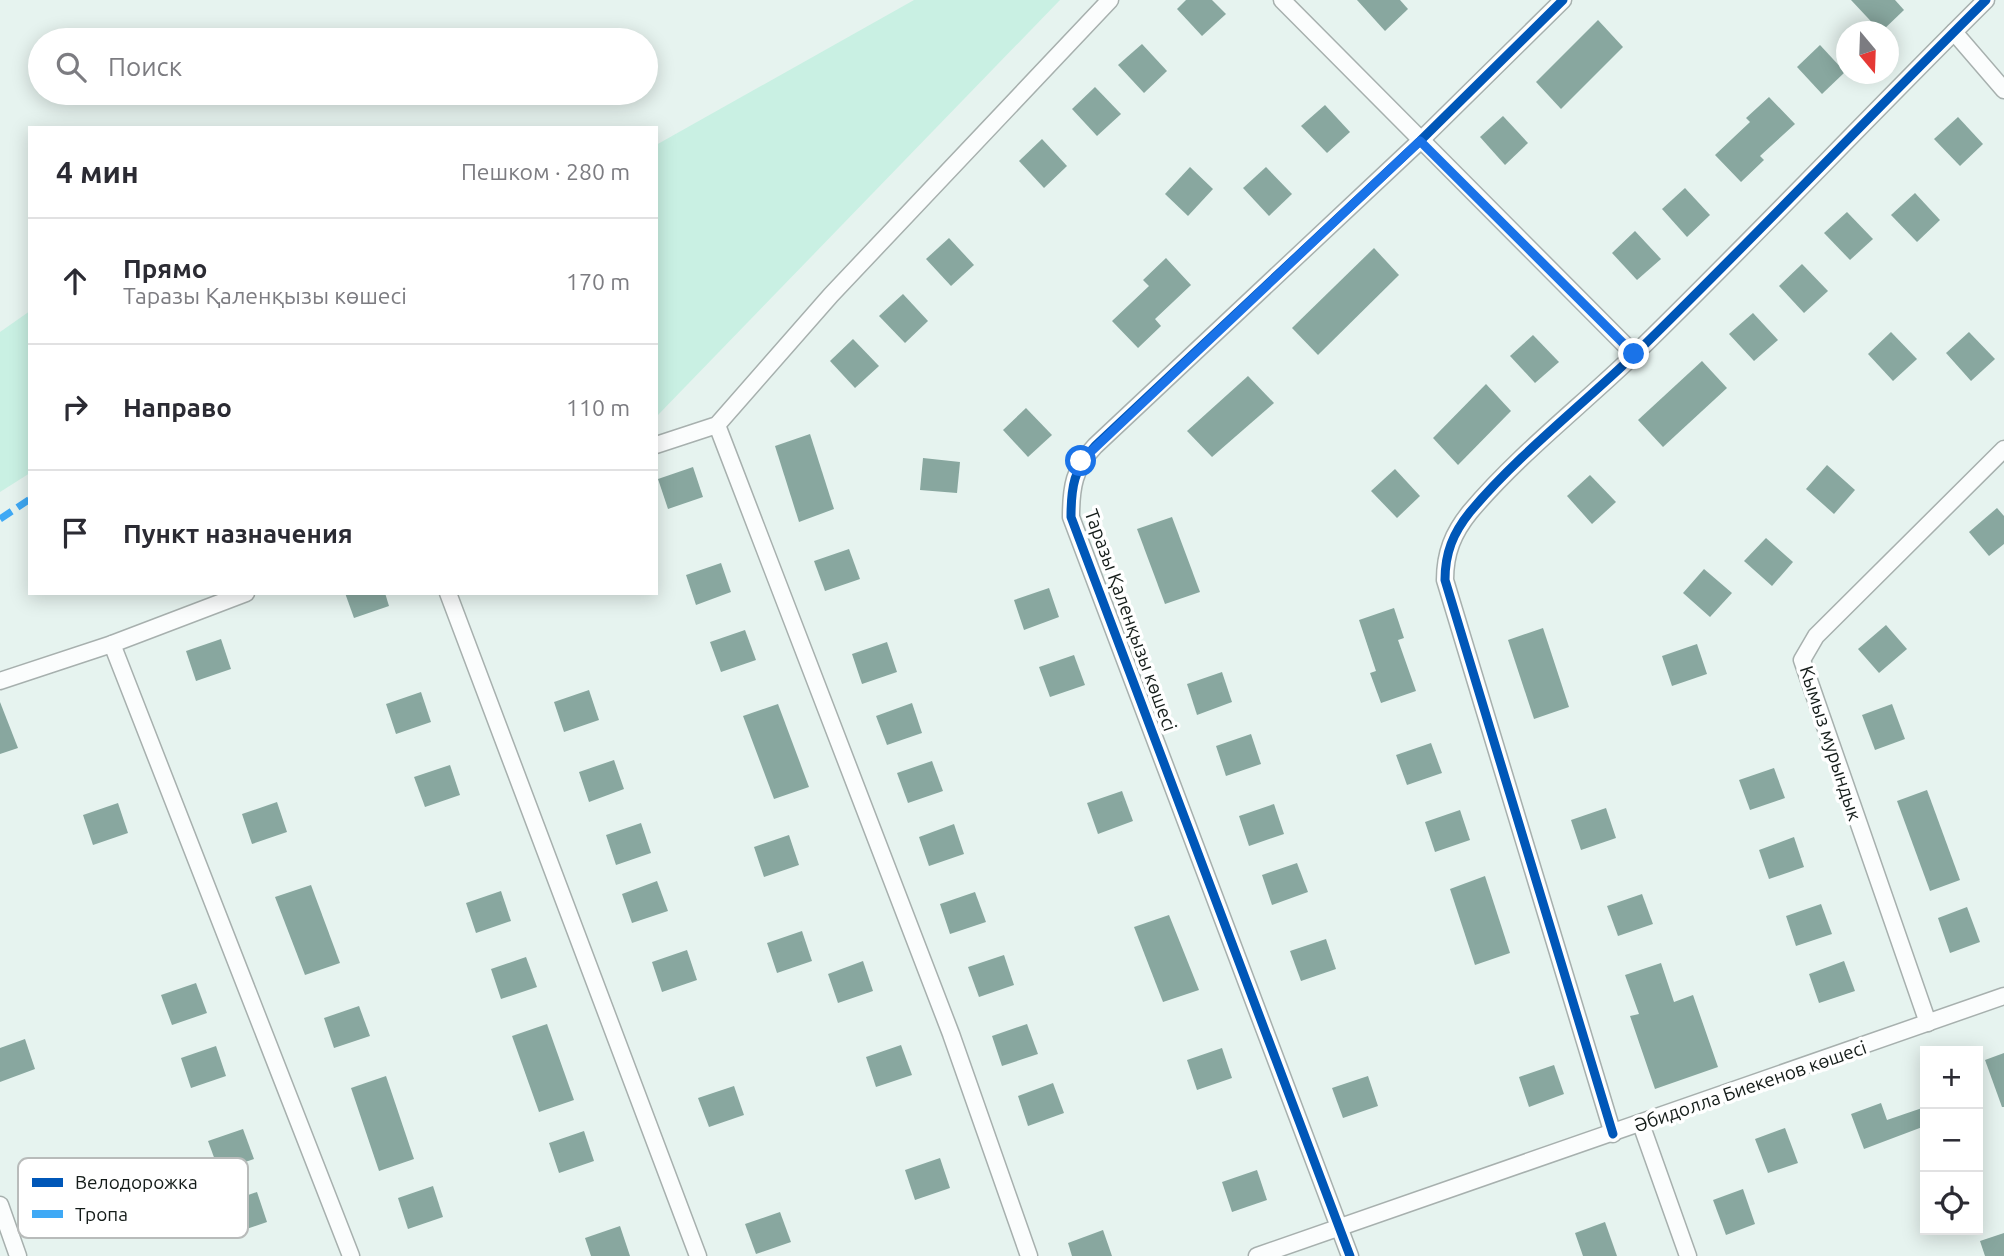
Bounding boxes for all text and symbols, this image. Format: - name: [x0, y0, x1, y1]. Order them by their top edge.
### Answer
- north arrow: [1836, 21, 1899, 84]
- search box: [28, 28, 658, 105]
- icon: search: [52, 48, 90, 86]
- text: Поиск: [108, 52, 182, 81]
- text: 4 мин: [56, 155, 139, 189]
- text: Пешком · 280 m: [461, 159, 630, 184]
- text: Прямо: [123, 254, 207, 283]
- icon: ahead: [56, 262, 94, 300]
- text: 170 m: [566, 269, 630, 294]
- text: Таразы Қаленқызы көшесі: [123, 283, 407, 308]
- route end: [1618, 338, 1649, 369]
- icon: right: [56, 388, 94, 426]
- text: Направо: [123, 393, 232, 422]
- text: 110 m: [566, 395, 630, 420]
- route start: [1065, 445, 1096, 476]
- street label: Таразы Қаленқызы көшесі: [1081, 506, 1181, 734]
- icon: arrive: [56, 514, 94, 552]
- text: Пункт назначения: [123, 519, 353, 548]
- street label: Кымыз мурындык: [1796, 663, 1866, 823]
- street label: Әбидолла Биекенов көшесі: [1631, 1036, 1869, 1136]
- map controls: [1920, 1046, 1983, 1235]
- button: +: [1920, 1046, 1983, 1109]
- button: −: [1920, 1109, 1983, 1172]
- legend: [18, 1158, 248, 1238]
- text: Велодорожка: [75, 1171, 198, 1193]
- button: locate: [1920, 1172, 1983, 1235]
- text: Тропа: [75, 1203, 128, 1225]

